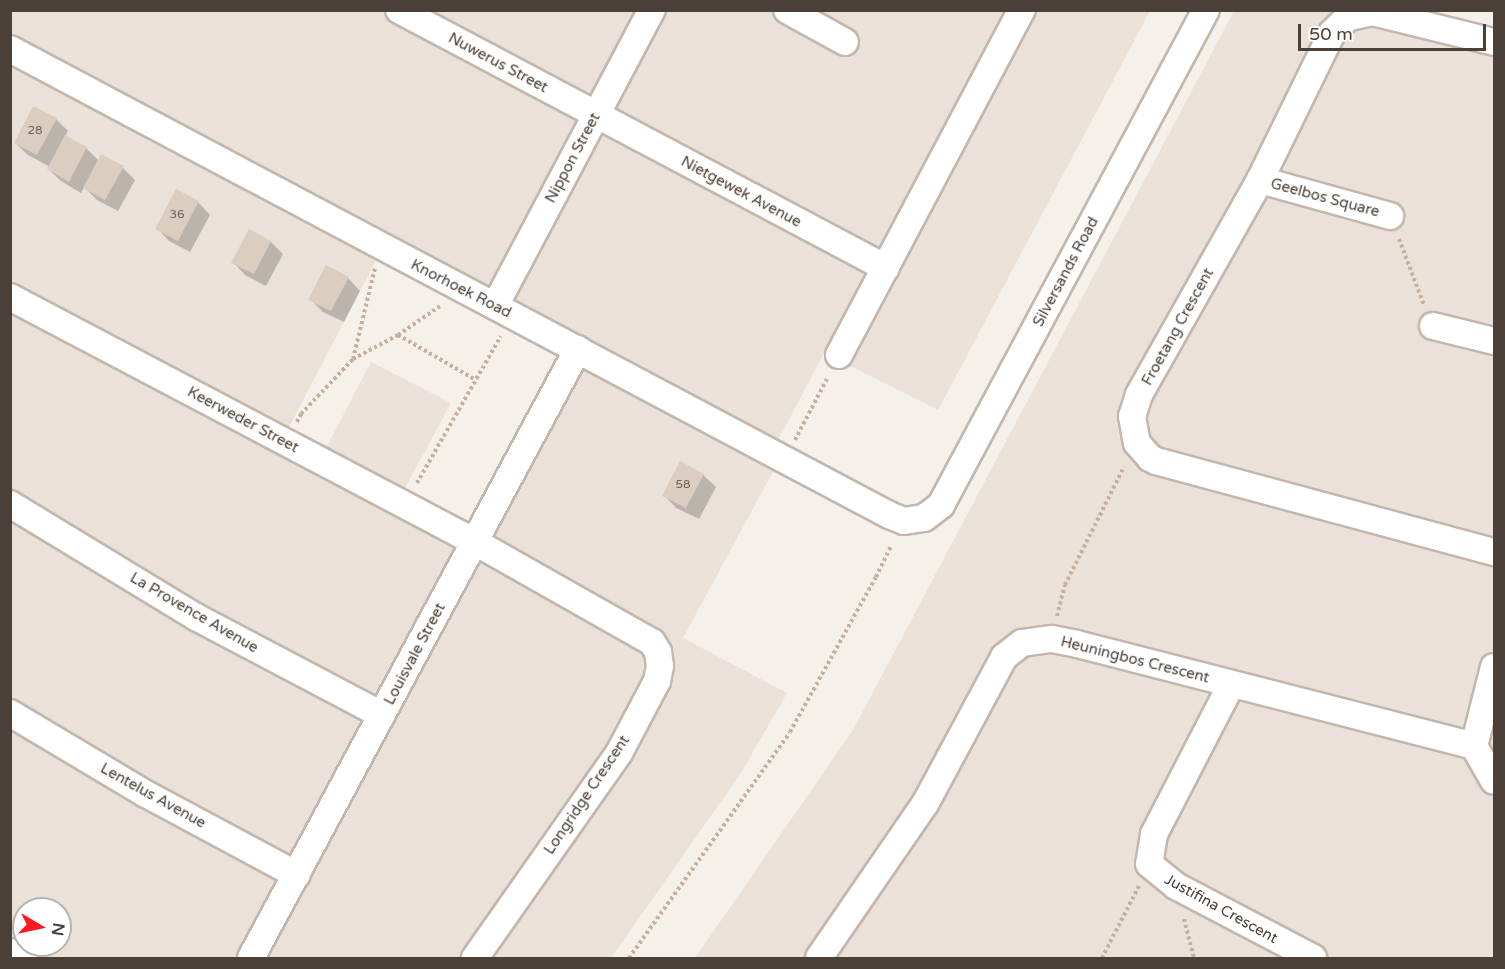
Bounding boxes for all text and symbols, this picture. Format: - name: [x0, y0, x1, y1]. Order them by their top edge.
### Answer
- scale bar: [1301, 12, 1488, 50]
- text: 50 m: [1309, 23, 1353, 45]
- street label: Nuwerus Street: [445, 29, 551, 97]
- street label: Nippon Street: [542, 110, 604, 206]
- house number: 28: [27, 124, 43, 138]
- street label: Nietgewek Avenue: [678, 153, 804, 231]
- street label: Geelbos Square: [1269, 175, 1381, 221]
- house number: 36: [169, 208, 185, 222]
- street label: Silversands Road: [1029, 214, 1103, 330]
- street label: Knorhoek Road: [408, 256, 514, 322]
- street label: Froetang Crescent: [1138, 265, 1218, 389]
- street label: Keerweder Street: [184, 383, 302, 457]
- house number: 58: [675, 478, 691, 492]
- street label: La Provence Avenue: [127, 569, 261, 657]
- street label: Louisvale Street: [381, 600, 449, 708]
- street label: Heuningbos Crescent: [1059, 633, 1211, 687]
- street label: Longridge Crescent: [540, 732, 634, 858]
- street label: Lentelus Avenue: [97, 760, 209, 832]
- street label: Justifina Crescent: [1161, 870, 1281, 948]
- north arrow: [12, 897, 72, 957]
- text: N: [47, 922, 69, 937]

